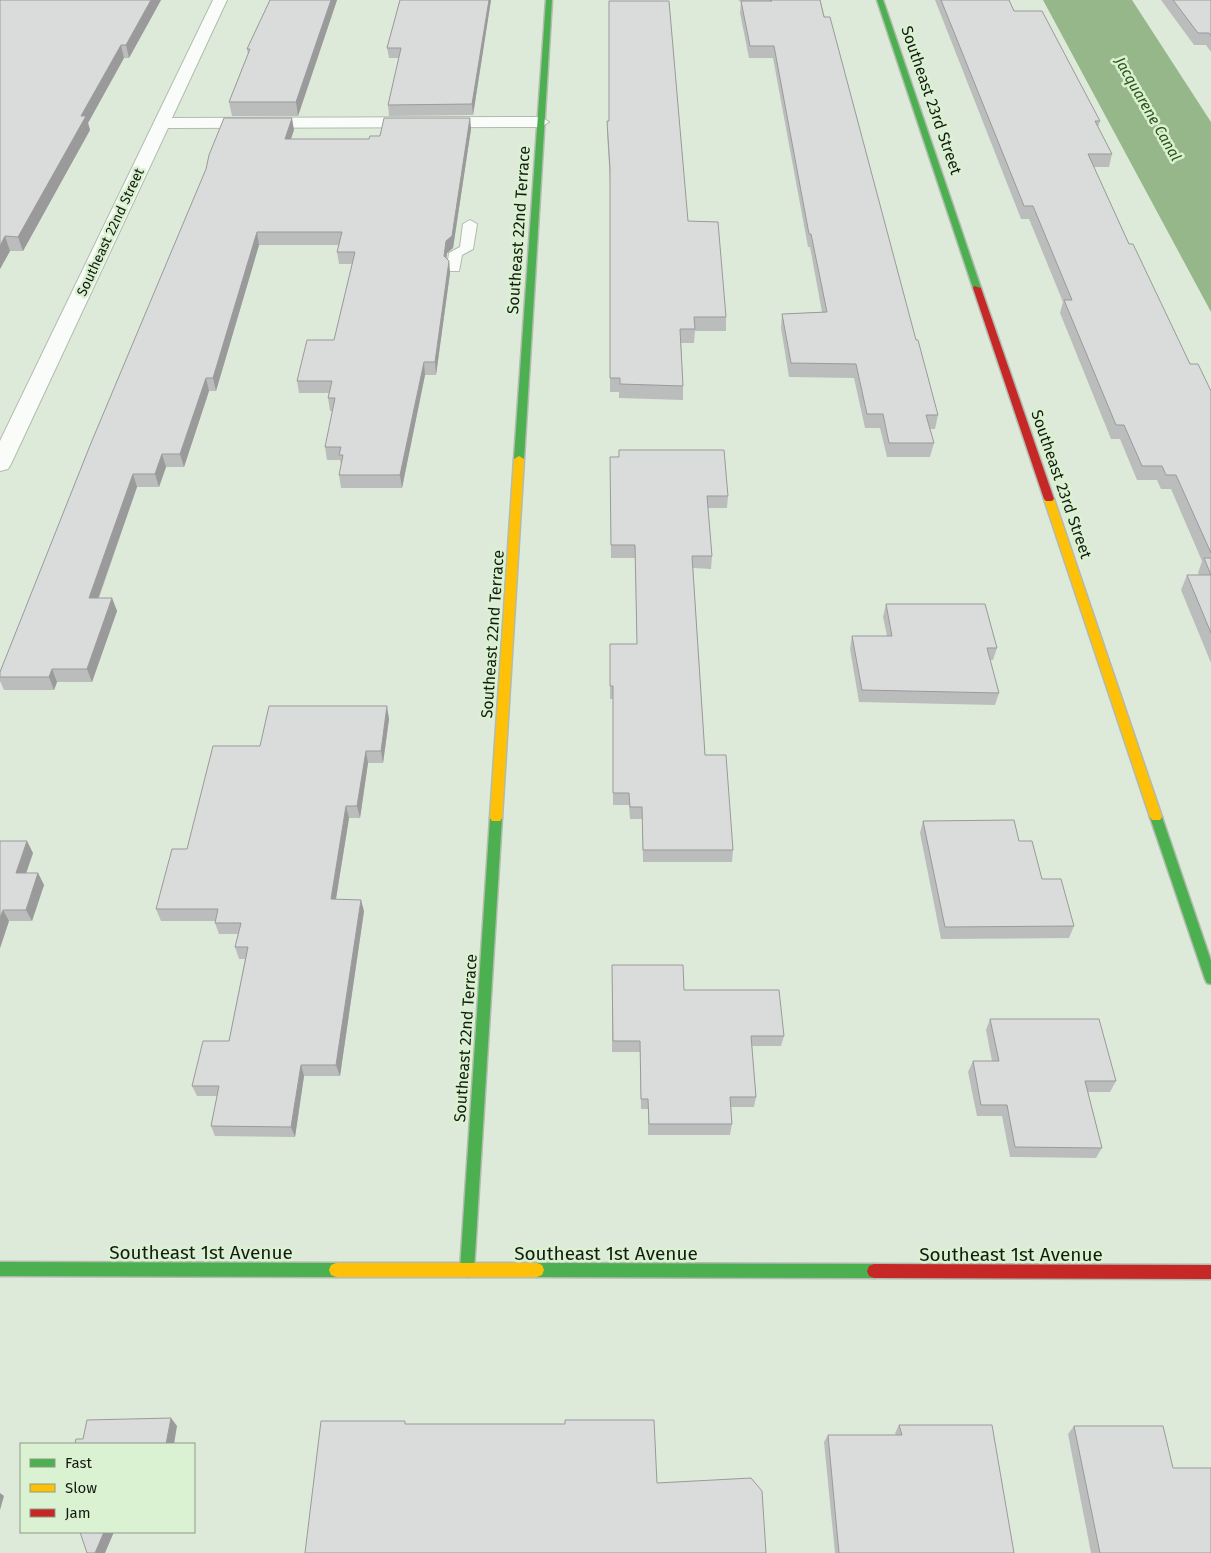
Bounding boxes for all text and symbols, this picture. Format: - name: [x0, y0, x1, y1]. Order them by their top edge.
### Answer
- street label: Southeast 23rd Street: [897, 23, 966, 177]
- water label: Jacquarene Canal: [1110, 53, 1185, 164]
- street label: Southeast 22nd Terrace: [503, 145, 534, 315]
- street label: Southeast 22nd Street: [73, 164, 148, 299]
- street label: Southeast 23rd Street: [1027, 407, 1096, 561]
- street label: Southeast 22nd Terrace: [477, 549, 508, 719]
- street label: Southeast 22nd Terrace: [450, 953, 481, 1123]
- street label: Southeast 1st Avenue: [109, 1241, 293, 1264]
- street label: Southeast 1st Avenue: [514, 1242, 698, 1265]
- street label: Southeast 1st Avenue: [919, 1243, 1103, 1266]
- legend: [20, 1443, 195, 1533]
- text: Fast: [65, 1454, 92, 1472]
- text: Slow: [65, 1479, 97, 1497]
- text: Jam: [65, 1504, 91, 1522]

